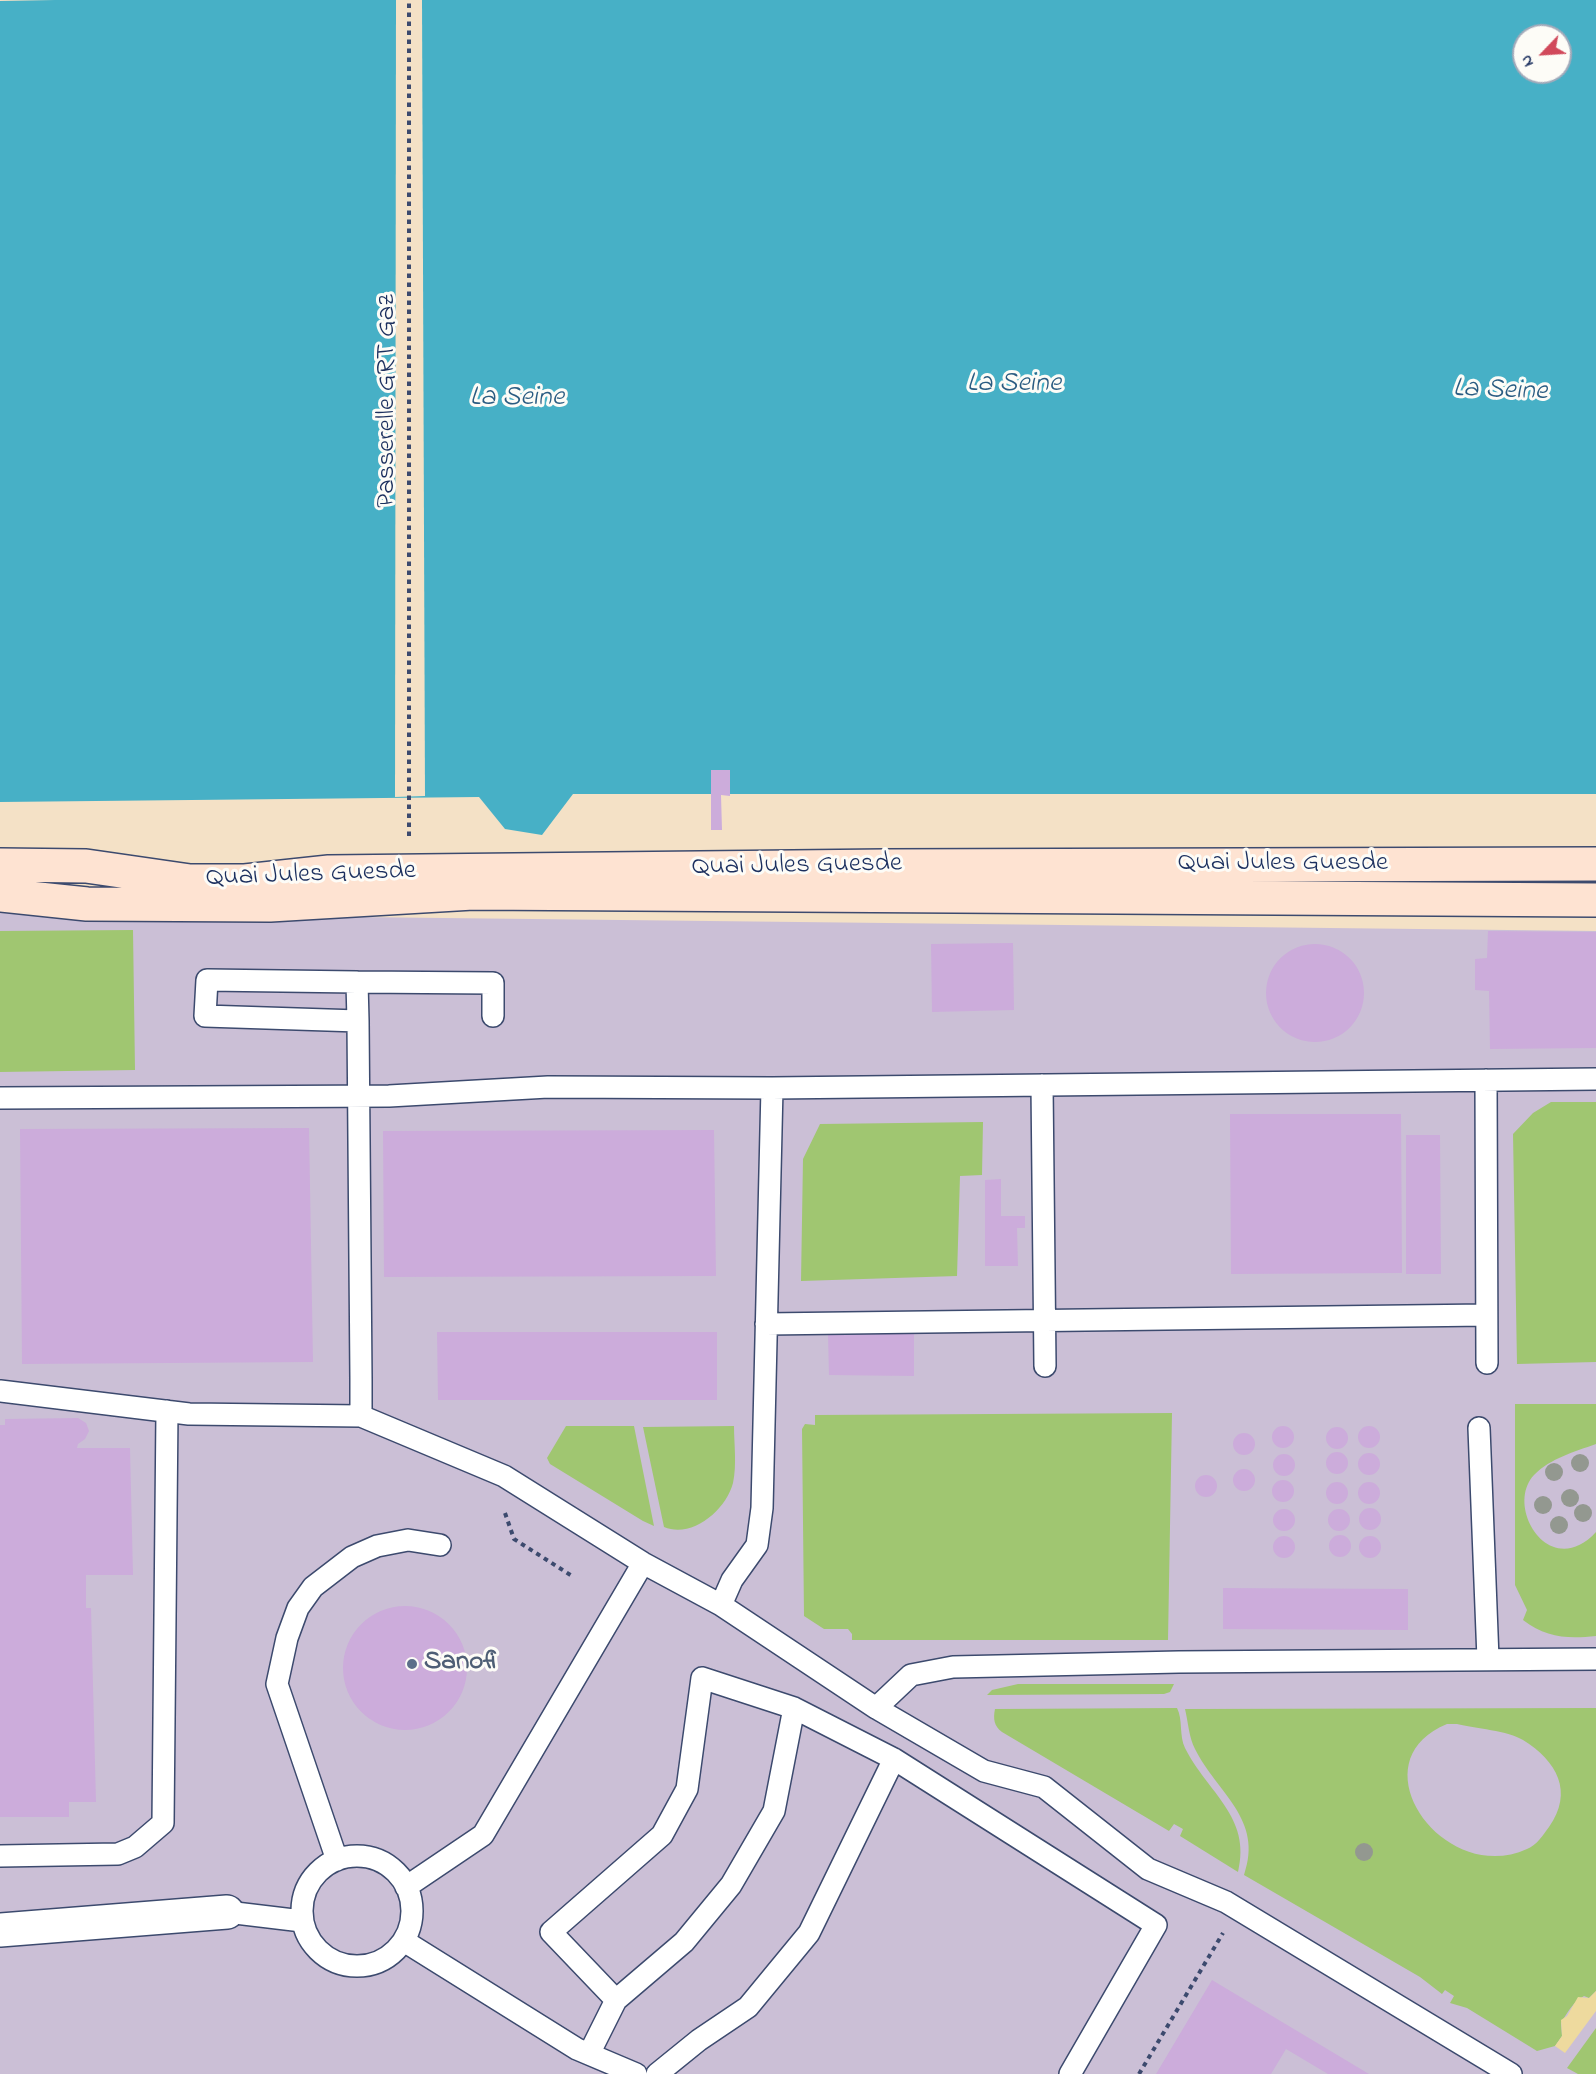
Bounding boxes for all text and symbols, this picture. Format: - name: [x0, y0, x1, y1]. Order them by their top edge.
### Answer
- north arrow: [1512, 24, 1572, 84]
- text: N: [1514, 51, 1541, 71]
- street label: Passerelle GRT Gaz: [373, 294, 405, 508]
- water label: La Seine: [967, 368, 1061, 402]
- water label: La Seine: [1452, 374, 1548, 410]
- water label: La Seine: [470, 382, 564, 416]
- street label: Quai Jules Guesde: [692, 849, 902, 885]
- street label: Quai Jules Guesde: [1178, 849, 1388, 881]
- street label: Quai Jules Guesde: [206, 856, 416, 896]
- place label: Sanofi: [424, 1648, 501, 1680]
- marker: Sanofi: [405, 1657, 419, 1671]

